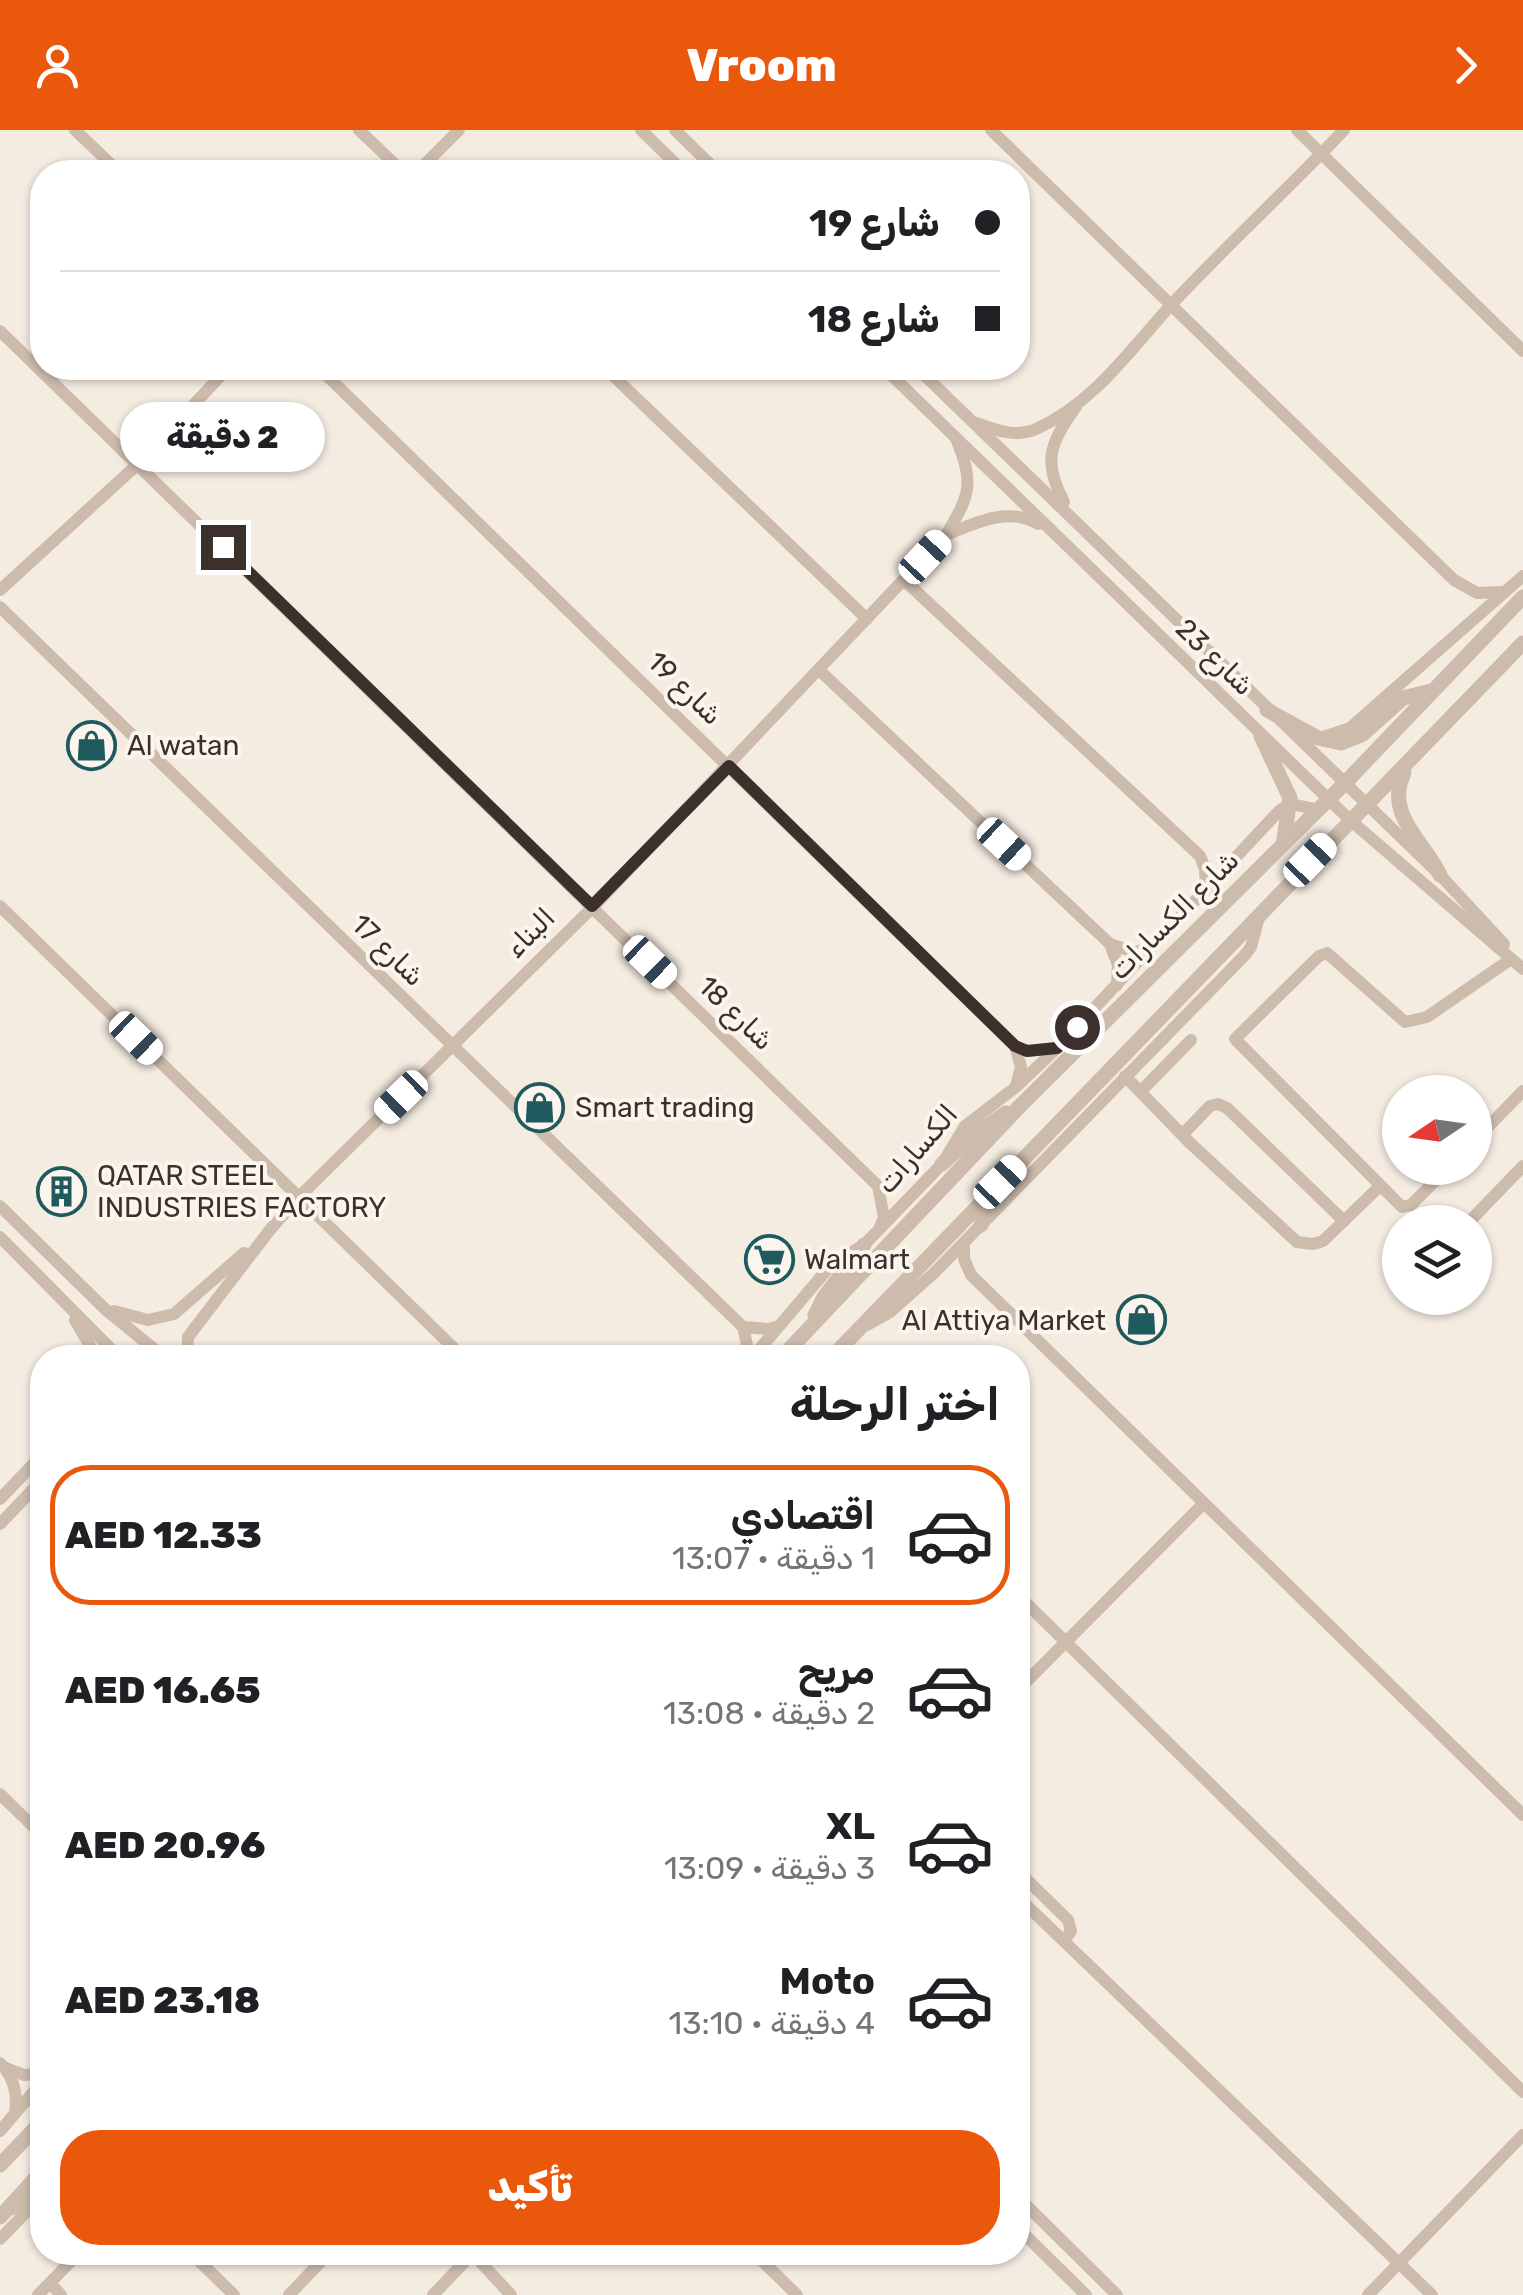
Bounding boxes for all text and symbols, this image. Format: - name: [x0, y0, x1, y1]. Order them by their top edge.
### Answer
- icon: person: [30, 38, 85, 93]
- icon: forward: [1438, 38, 1493, 93]
- text: Vroom: [686, 39, 837, 92]
- text: شارع 19: [809, 200, 940, 246]
- text: شارع 18: [808, 296, 940, 342]
- callout: 2 دقيقة: [120, 402, 326, 472]
- text: 2 دقيقة: [166, 418, 279, 456]
- route end: [201, 525, 246, 570]
- car: [894, 525, 956, 589]
- street label: شارع 23: [1167, 612, 1261, 704]
- street label: شارع 19: [639, 644, 729, 734]
- shop icon: Al watan: [66, 719, 118, 771]
- place label: Al watan: [127, 729, 240, 762]
- car: [972, 813, 1036, 875]
- car: [1278, 828, 1342, 892]
- street label: شارع الكسارات: [1102, 843, 1248, 989]
- street label: البناء: [498, 901, 562, 965]
- street label: شارع 17: [342, 907, 431, 995]
- car: [618, 930, 682, 994]
- street label: شارع 18: [689, 969, 781, 1059]
- route start: [1055, 1005, 1100, 1050]
- car: [104, 1006, 168, 1070]
- car: [369, 1065, 433, 1129]
- north arrow: [1382, 1075, 1492, 1185]
- map controls: [1382, 1075, 1492, 1315]
- shop icon: Smart trading: [514, 1081, 566, 1133]
- place label: Smart trading: [575, 1091, 755, 1124]
- street label: الكسارات: [870, 1098, 964, 1200]
- car: [968, 1150, 1032, 1214]
- place label: QATAR STEEL INDUSTRIES FACTORY: [97, 1159, 386, 1224]
- building icon: QATAR STEEL INDUSTRIES FACTORY: [36, 1165, 88, 1217]
- button: layers: [1382, 1205, 1492, 1315]
- supermarket icon: Walmart: [743, 1233, 795, 1285]
- place label: Walmart: [804, 1243, 910, 1276]
- shop icon: Al Attiya Market: [1115, 1294, 1167, 1346]
- place label: Al Attiya Market: [902, 1304, 1106, 1337]
- text: اختر الرحلة: [790, 1378, 1000, 1431]
- icon: car: [905, 1490, 995, 1580]
- text: اقتصادي: [731, 1493, 875, 1539]
- text: AED 12.33: [65, 1512, 262, 1558]
- text: 1 دقيقة · 13:07: [672, 1539, 875, 1577]
- icon: car: [905, 1645, 995, 1735]
- text: مريح: [798, 1648, 875, 1694]
- text: AED 16.65: [65, 1667, 261, 1713]
- text: 2 دقيقة · 13:08: [663, 1694, 875, 1732]
- icon: car: [905, 1800, 995, 1890]
- text: XL: [826, 1803, 875, 1849]
- text: AED 20.96: [65, 1822, 266, 1868]
- text: 3 دقيقة · 13:09: [664, 1849, 875, 1887]
- icon: car: [905, 1955, 995, 2045]
- text: Moto: [779, 1958, 875, 2004]
- text: AED 23.18: [65, 1977, 260, 2023]
- text: 4 دقيقة · 13:10: [669, 2004, 875, 2042]
- button: تأكيد: [60, 2130, 1000, 2245]

